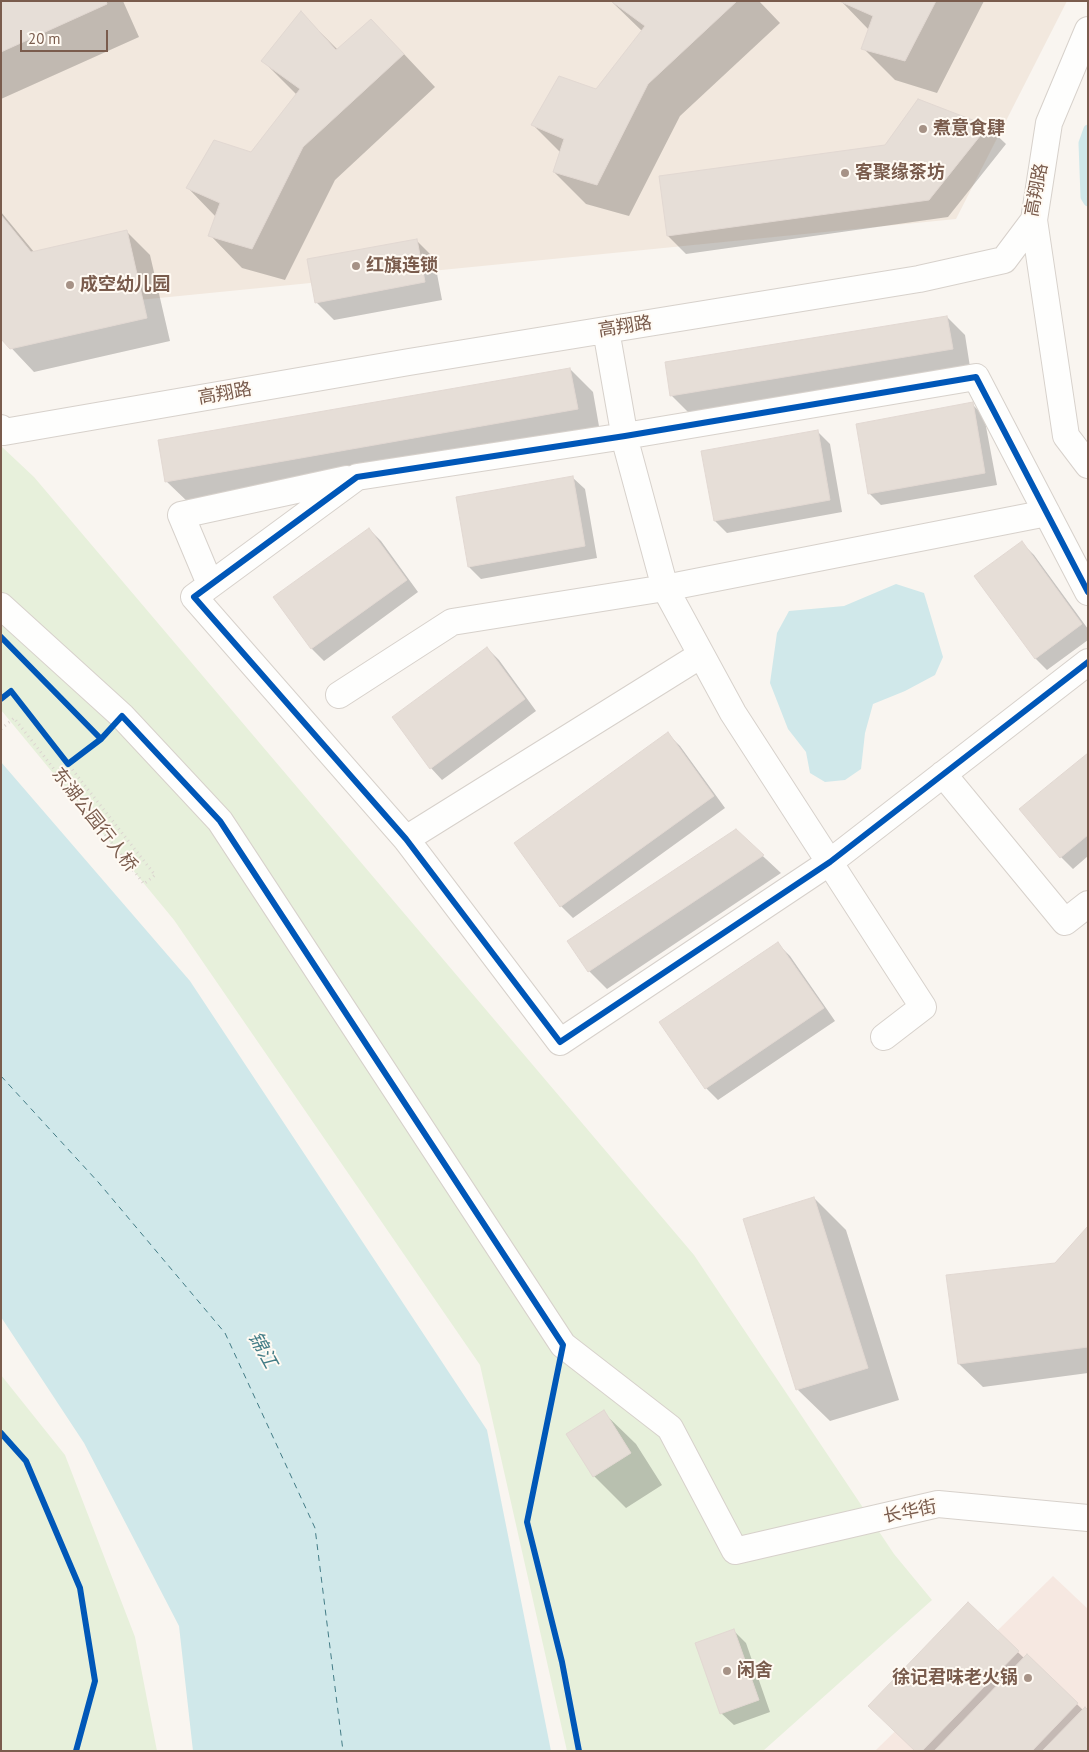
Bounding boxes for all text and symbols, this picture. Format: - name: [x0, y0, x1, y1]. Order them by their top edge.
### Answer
- scale bar: [22, 20, 110, 52]
- text: 20 m: [28, 29, 61, 48]
- place label: 煮意食肆: [933, 118, 1005, 140]
- marker: 煮意食肆: [917, 123, 929, 135]
- street label: 高翔路: [1021, 161, 1053, 219]
- place label: 客聚缘茶坊: [855, 162, 945, 184]
- marker: 客聚缘茶坊: [839, 167, 851, 179]
- place label: 红旗连锁: [366, 255, 438, 277]
- marker: 红旗连锁: [350, 260, 362, 272]
- place label: 成空幼儿园: [80, 274, 170, 296]
- marker: 成空幼儿园: [64, 279, 76, 291]
- street label: 高翔路: [597, 312, 653, 342]
- street label: 高翔路: [197, 379, 253, 409]
- street label: 东湖公园行人桥: [47, 764, 141, 876]
- water label: 锦江: [243, 1328, 281, 1372]
- street label: 长华街: [881, 1496, 939, 1528]
- place label: 闲舍: [737, 1660, 773, 1682]
- marker: 闲舍: [721, 1665, 733, 1677]
- place label: 徐记君味老火锅: [892, 1667, 1018, 1689]
- marker: 徐记君味老火锅: [1022, 1672, 1034, 1684]

